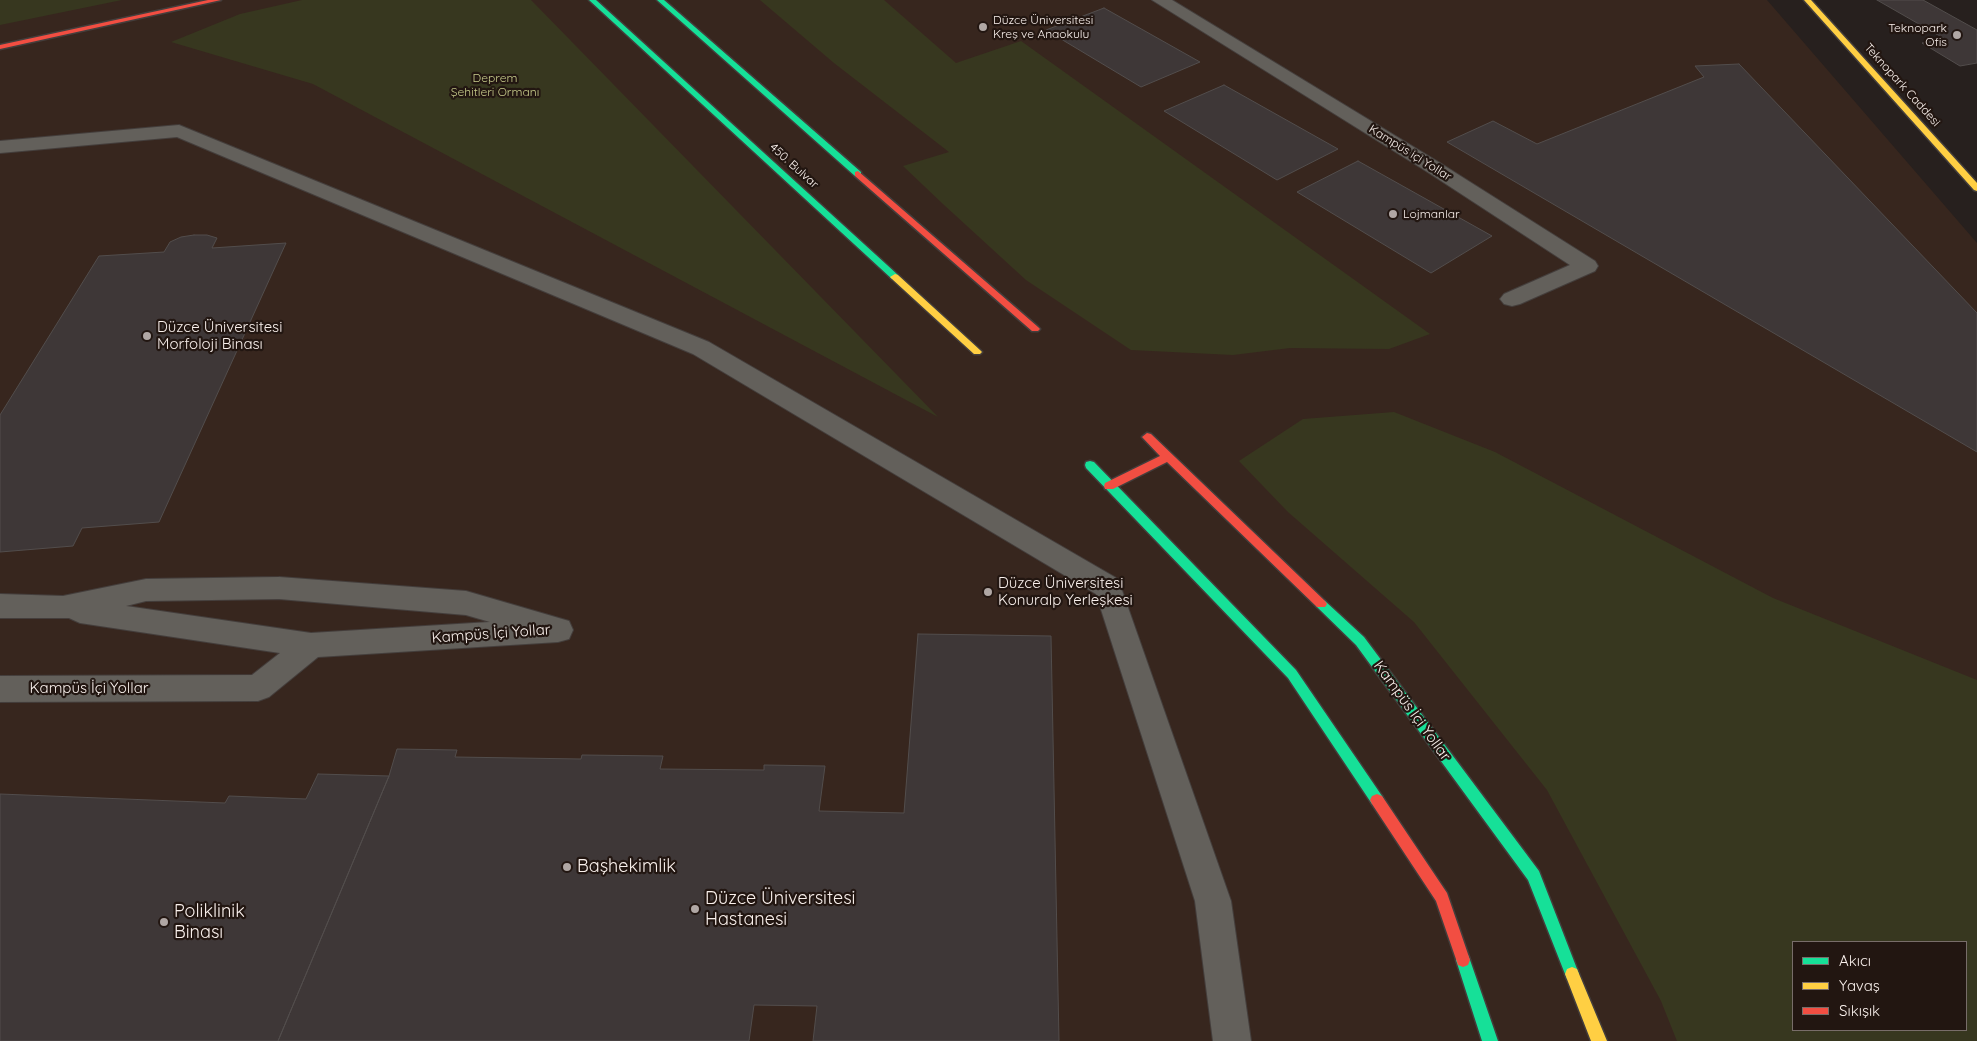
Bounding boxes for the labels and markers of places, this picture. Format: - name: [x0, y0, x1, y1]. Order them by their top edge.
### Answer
- place label: Düzce Üniversitesi Kreş ve Anaokulu: [993, 13, 1093, 41]
- marker: Düzce Üniversitesi Kreş ve Anaokulu: [977, 21, 989, 33]
- place label: Teknopark Ofis: [1888, 21, 1947, 49]
- marker: Teknopark Ofis: [1951, 29, 1963, 41]
- place label: Lojmanlar: [1403, 207, 1460, 221]
- marker: Lojmanlar: [1387, 208, 1399, 220]
- place label: Düzce Üniversitesi Morfoloji Binası: [157, 318, 282, 353]
- marker: Düzce Üniversitesi Morfoloji Binası: [141, 330, 153, 342]
- place label: Düzce Üniversitesi Konuralp Yerleşkesi: [998, 574, 1133, 609]
- marker: Düzce Üniversitesi Konuralp Yerleşkesi: [982, 586, 994, 598]
- place label: Başhekimlik: [577, 856, 676, 878]
- marker: Başhekimlik: [561, 861, 573, 873]
- place label: Düzce Üniversitesi Hastanesi: [705, 888, 855, 931]
- place label: Poliklinik Binası: [174, 901, 245, 944]
- marker: Düzce Üniversitesi Hastanesi: [689, 903, 701, 915]
- marker: Poliklinik Binası: [158, 916, 170, 928]

